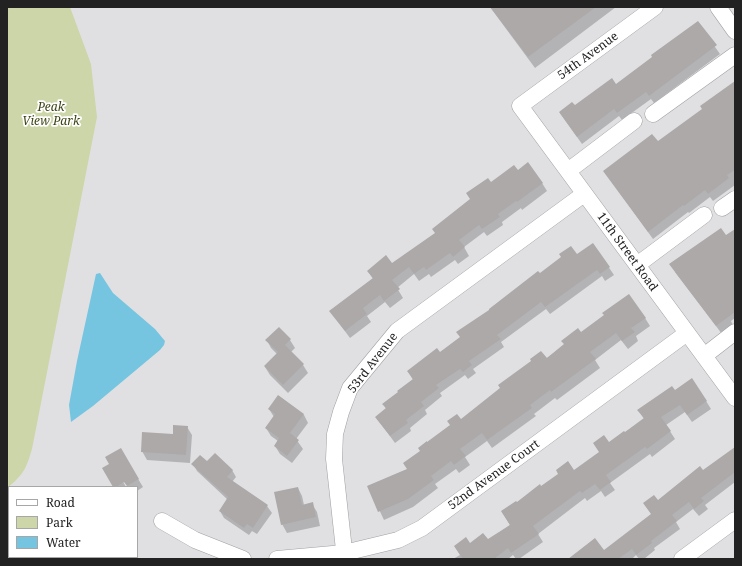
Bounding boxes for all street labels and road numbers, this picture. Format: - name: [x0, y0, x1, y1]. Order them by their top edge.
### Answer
- street label: 54th Avenue: [555, 29, 621, 83]
- street label: 11th Street Road: [594, 210, 660, 294]
- street label: 53rd Avenue: [345, 330, 401, 396]
- street label: 52nd Avenue Court: [445, 437, 543, 513]

